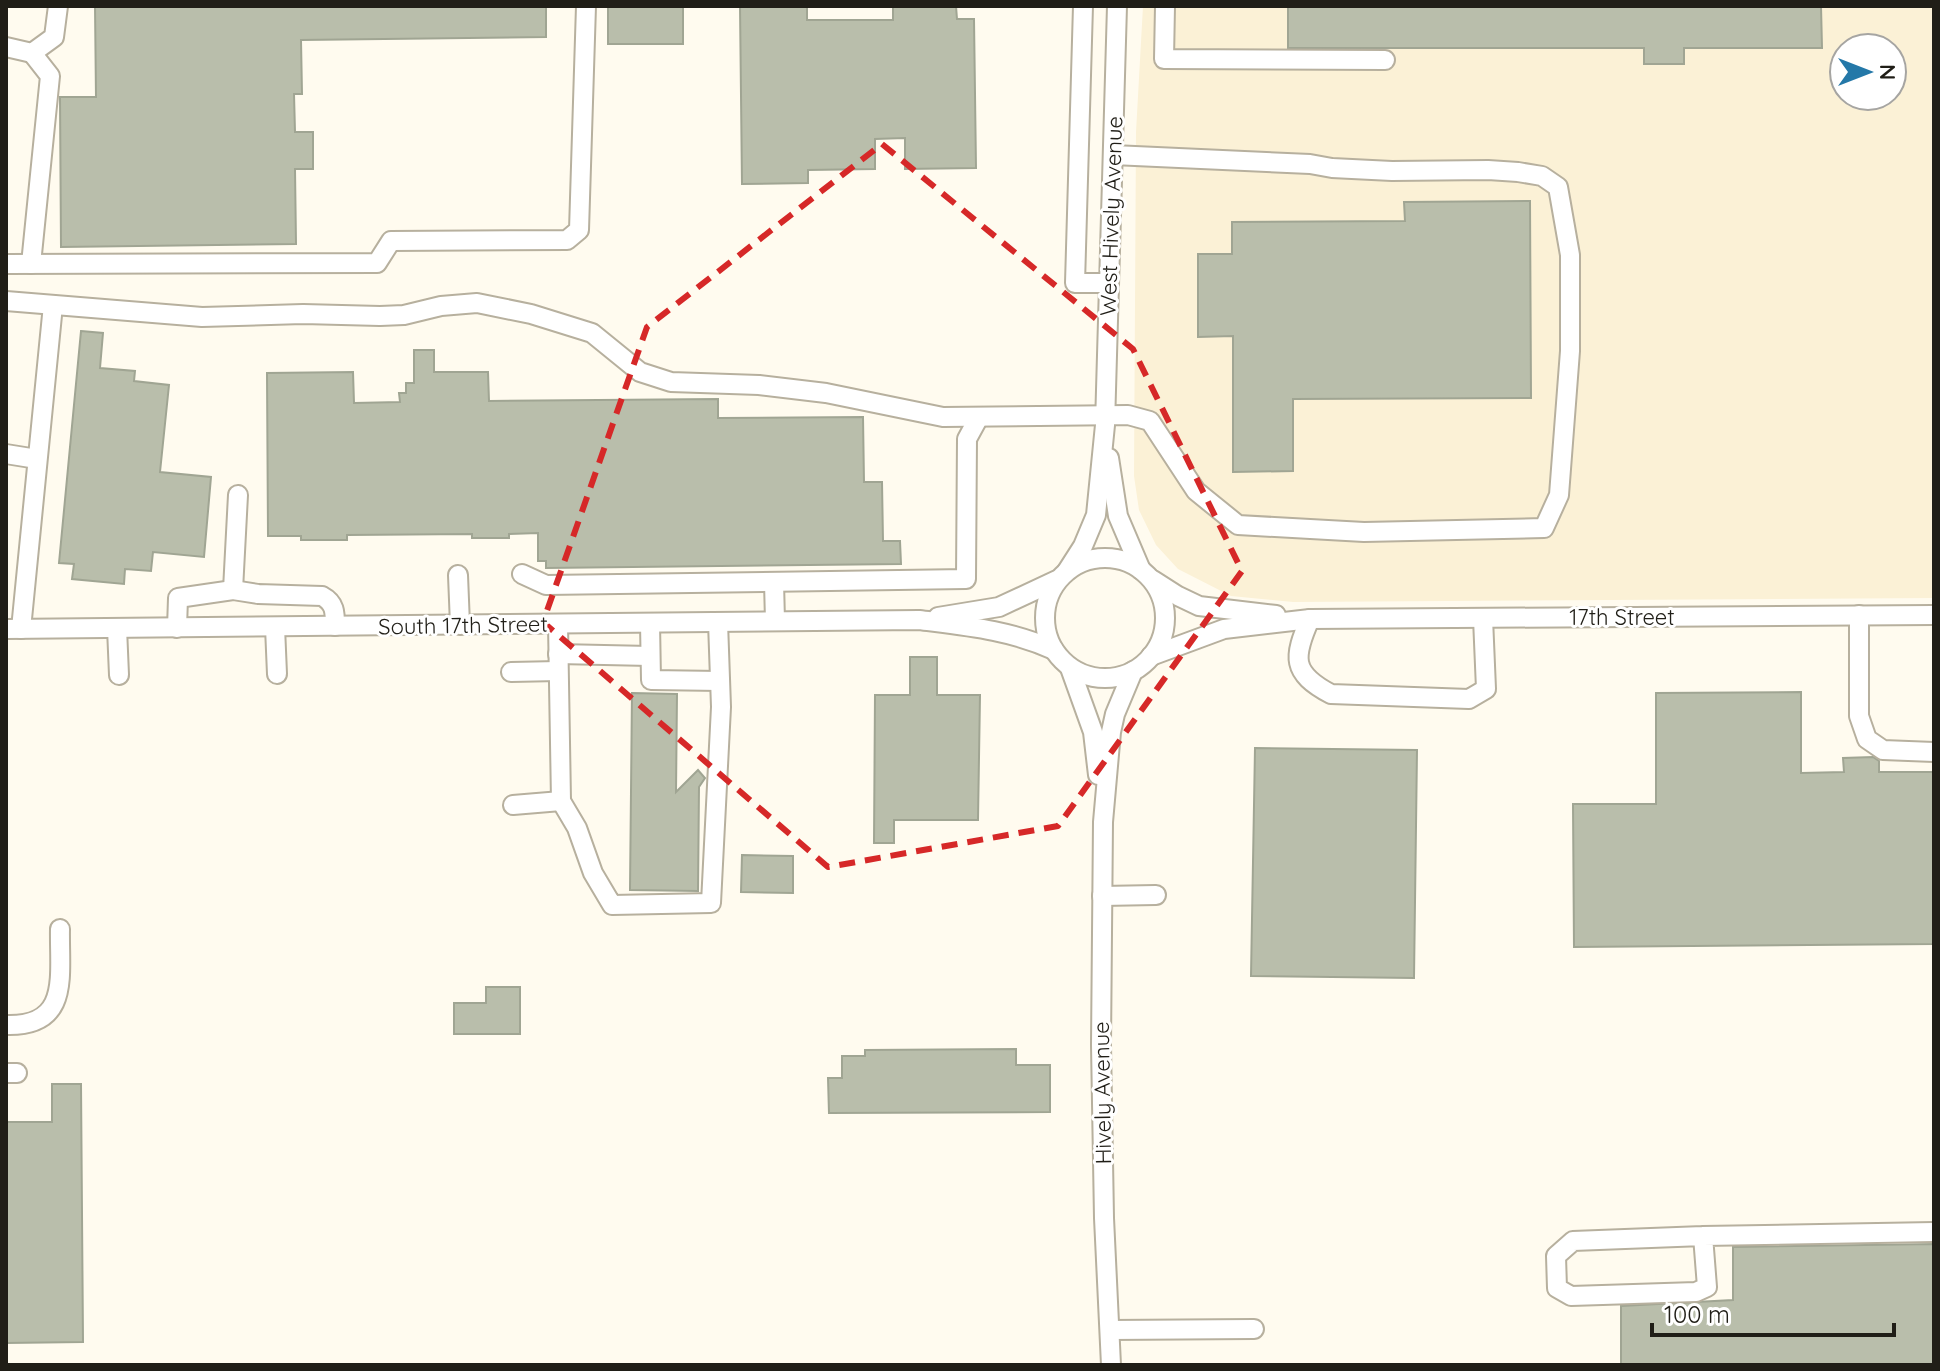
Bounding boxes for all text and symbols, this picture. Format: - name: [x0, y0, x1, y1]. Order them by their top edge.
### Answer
- north arrow: [1828, 32, 1908, 112]
- text: N: [1874, 64, 1902, 80]
- street label: West Hively Avenue: [1094, 116, 1128, 316]
- street label: 17th Street: [1569, 603, 1675, 631]
- street label: South 17th Street: [378, 610, 548, 640]
- street label: Hively Avenue: [1087, 1021, 1117, 1165]
- scale bar: [1652, 1287, 1894, 1337]
- text: 100 m: [1664, 1299, 1730, 1329]

